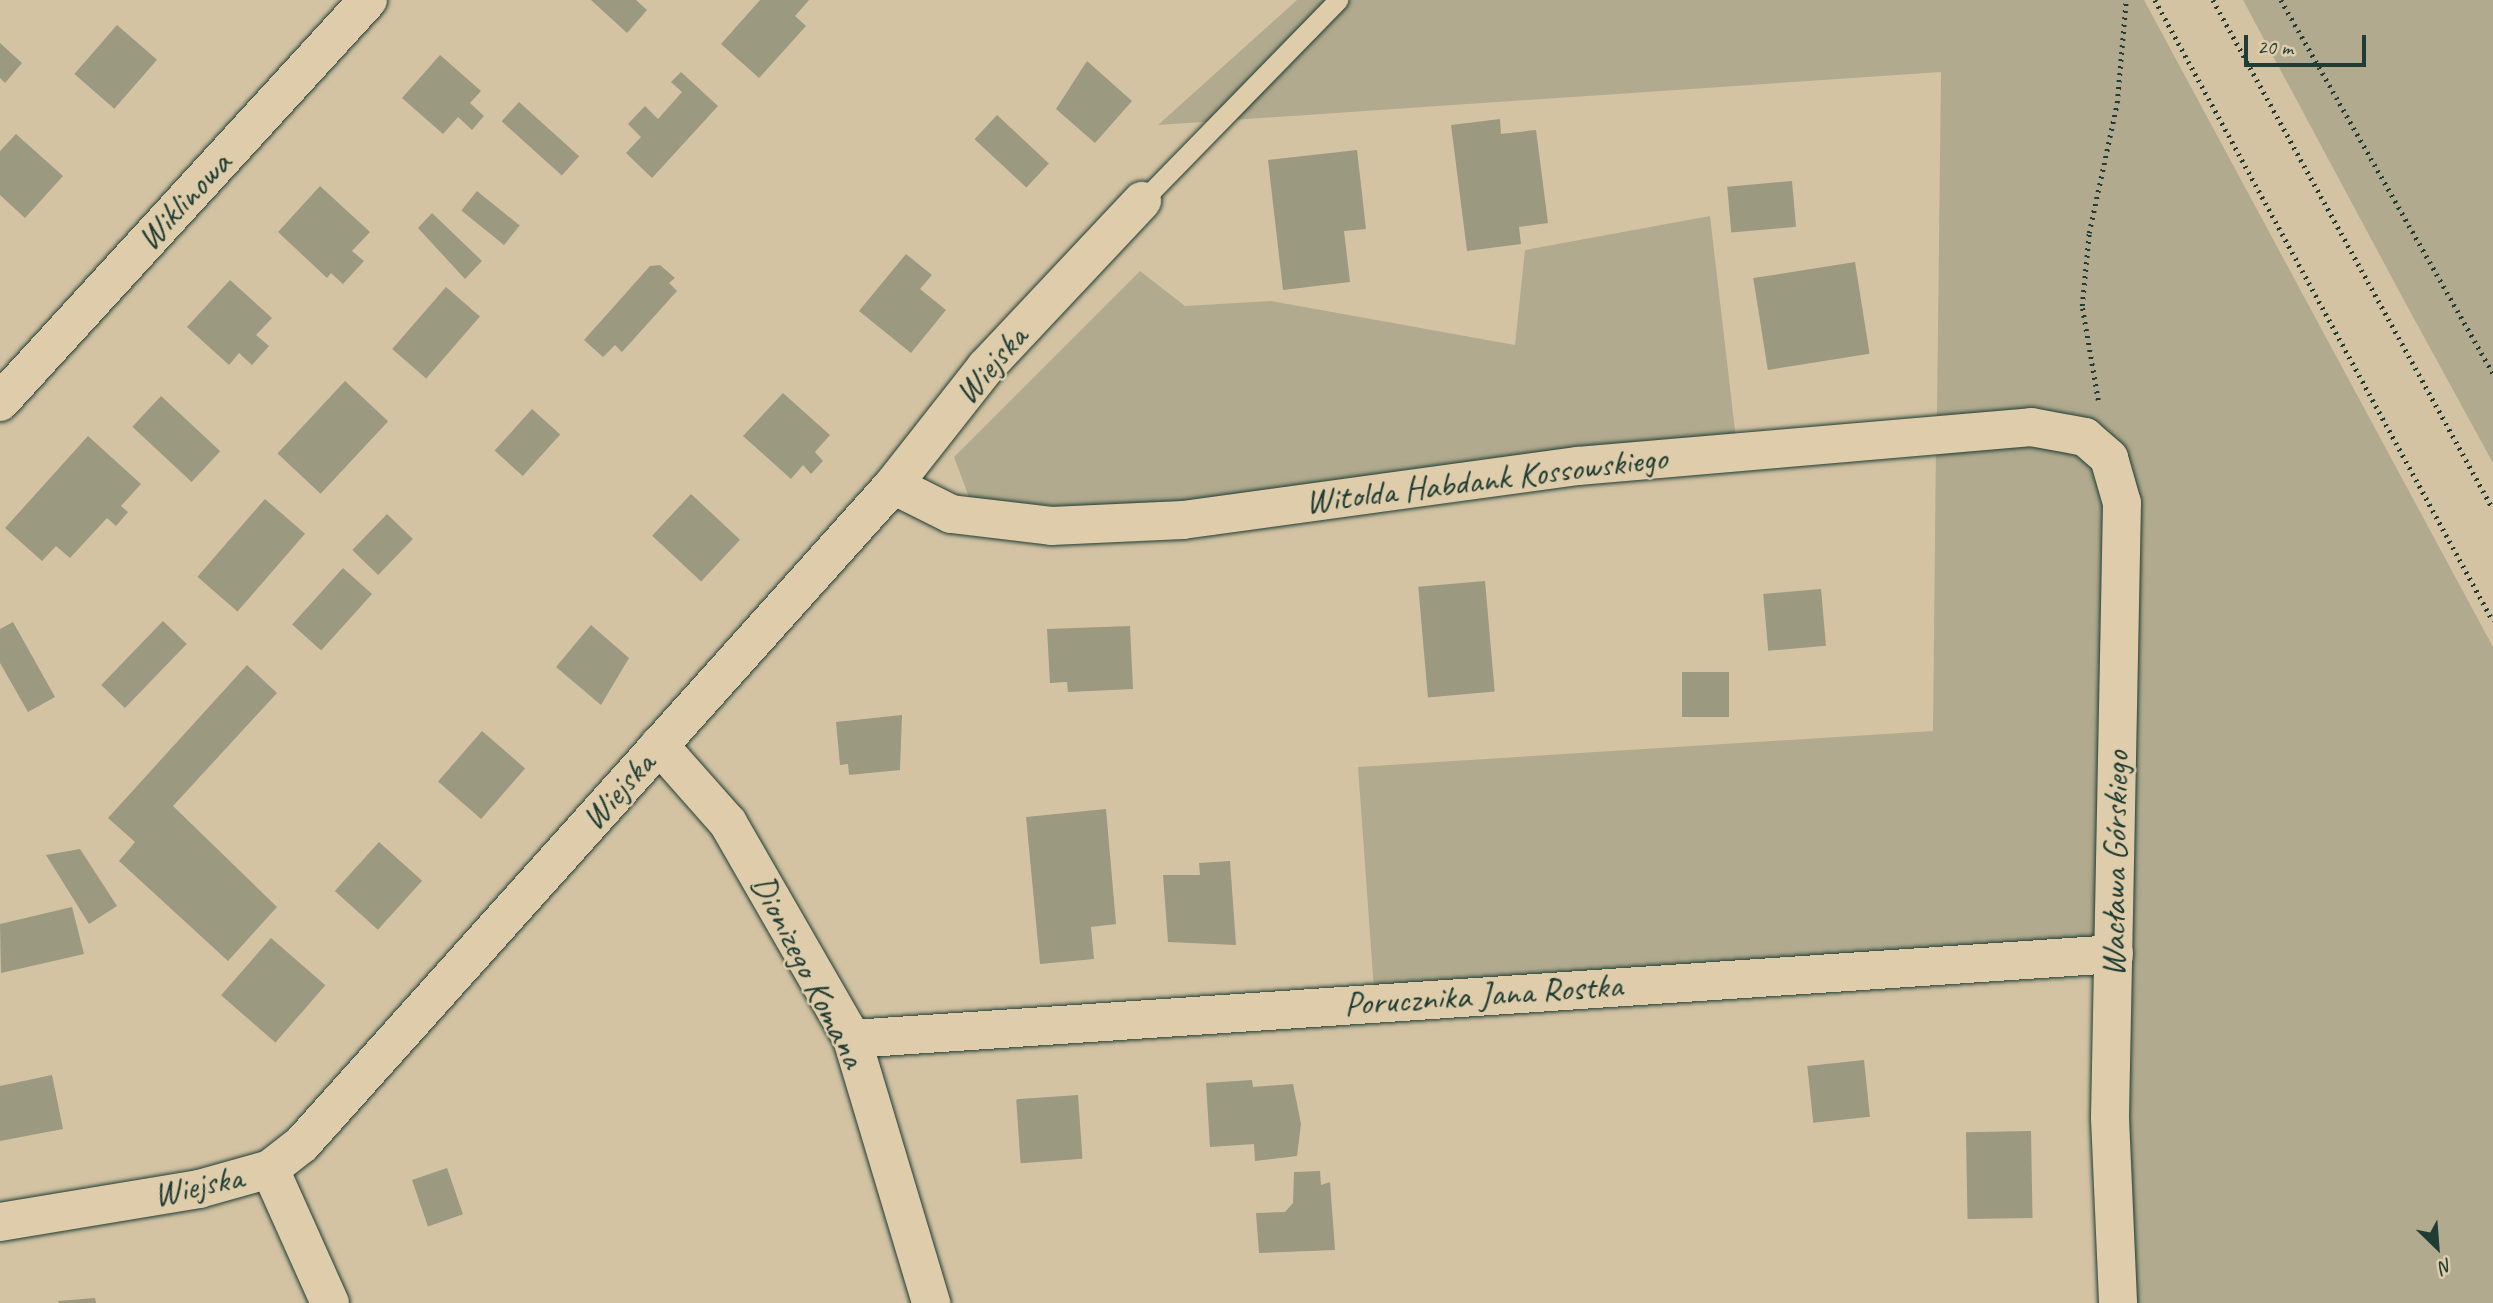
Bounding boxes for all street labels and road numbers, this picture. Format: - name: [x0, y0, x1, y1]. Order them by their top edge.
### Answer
- street label: Wiklinowa: [128, 143, 240, 259]
- street label: Wiejska: [946, 317, 1036, 413]
- street label: Witolda Habdank Kossowskiego: [1303, 437, 1669, 523]
- street label: Wiejska: [572, 743, 664, 839]
- street label: Wacława Górskiego: [2092, 751, 2138, 977]
- street label: Dionizego Komana: [742, 868, 874, 1074]
- street label: Porucznika Jana Rostka: [1342, 964, 1624, 1026]
- street label: Wiejska: [149, 1156, 247, 1216]

